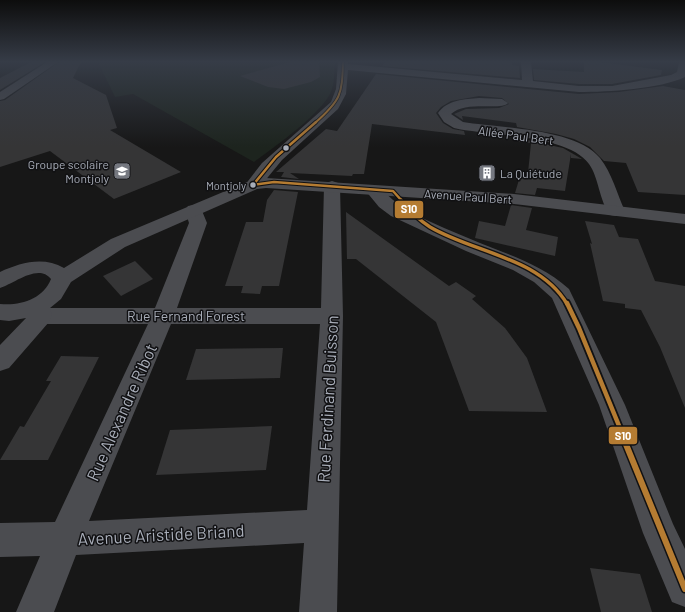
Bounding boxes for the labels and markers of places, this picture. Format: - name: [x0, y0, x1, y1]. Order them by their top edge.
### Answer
- unlabelled marker: [281, 143, 291, 153]
- place label: Groupe scolaire Montjoly: [28, 157, 109, 185]
- school or university icon: Groupe scolaire Montjoly: [112, 161, 132, 181]
- building icon: La Quiétude: [477, 163, 497, 183]
- place label: La Quiétude: [500, 166, 562, 180]
- place label: Montjoly: [206, 179, 246, 192]
- marker: Montjoly: [248, 180, 258, 190]

